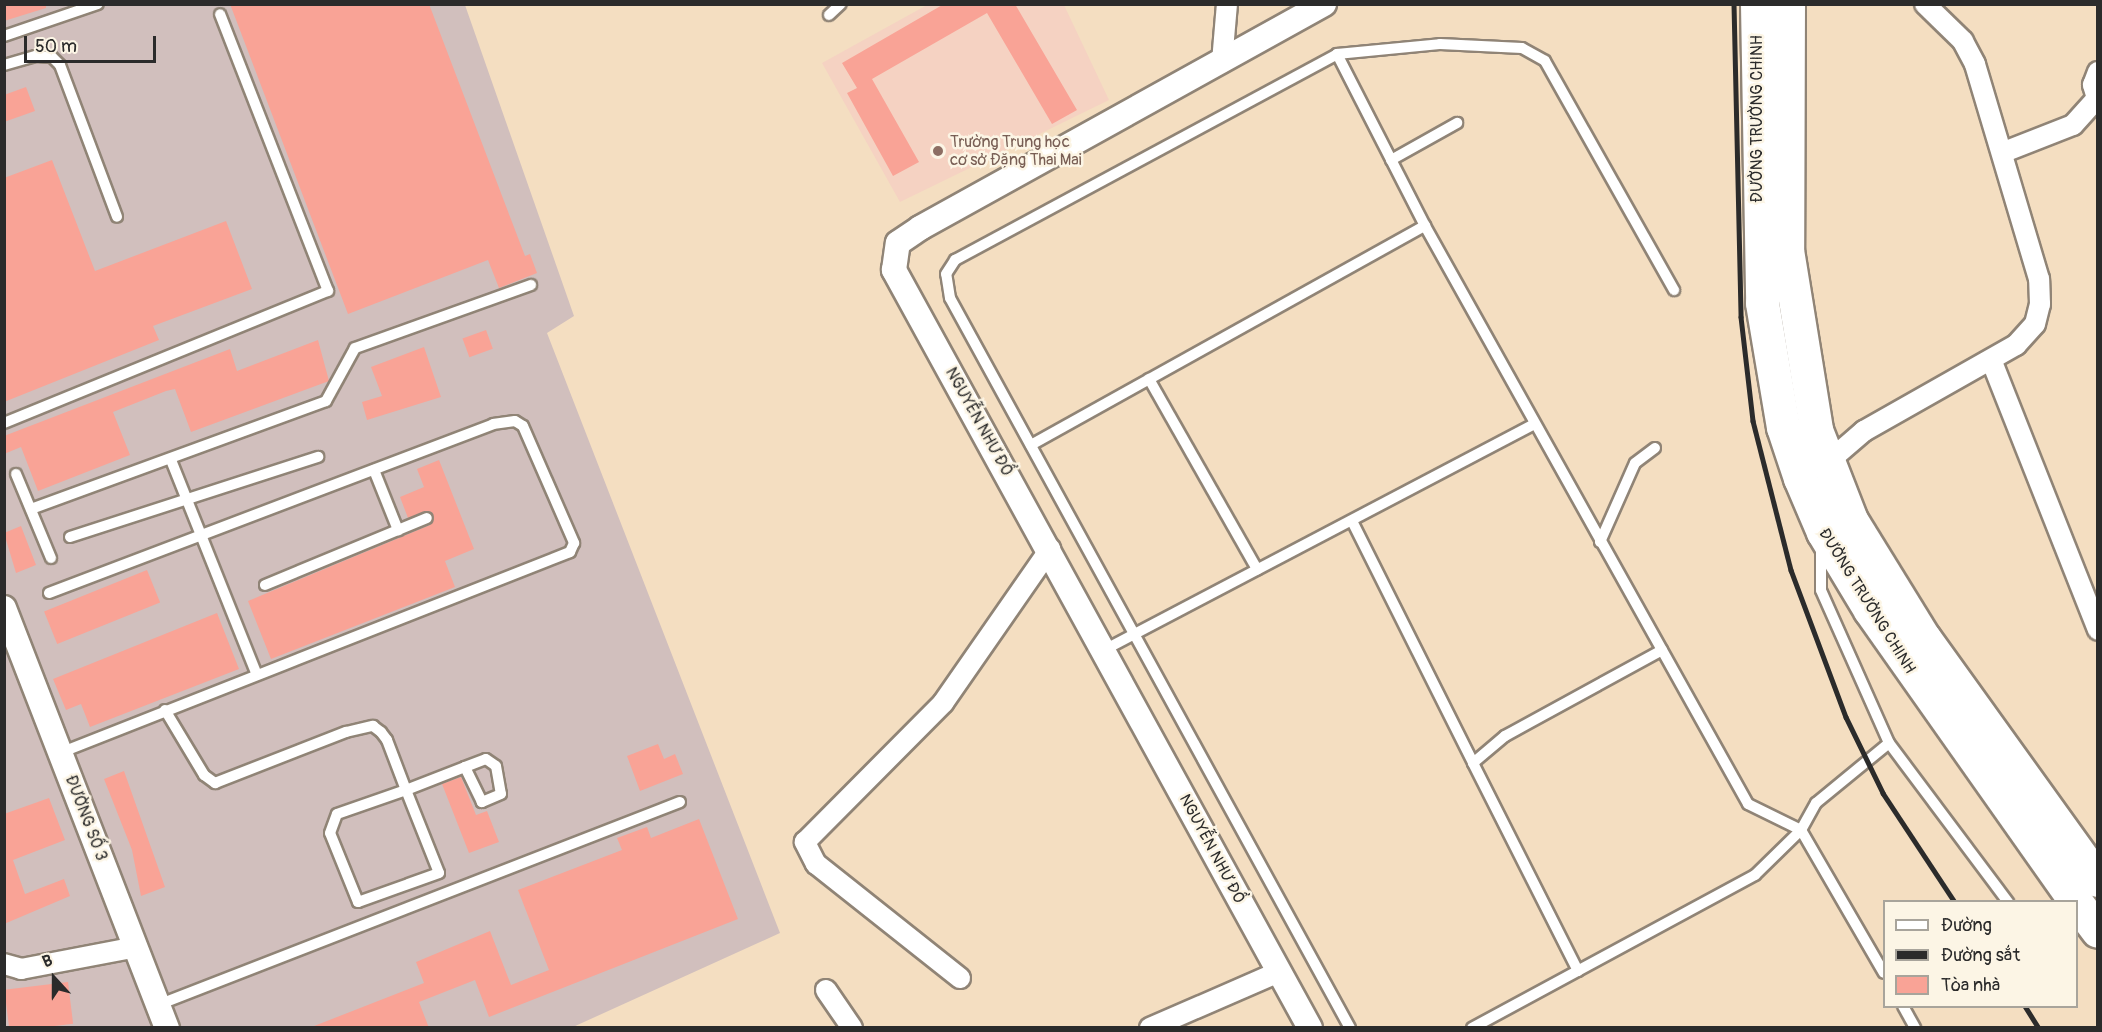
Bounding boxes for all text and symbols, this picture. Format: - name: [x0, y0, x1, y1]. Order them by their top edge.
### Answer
- scale bar: [27, 24, 159, 62]
- text: 50 m: [35, 35, 77, 58]
- street label: ĐƯỜNG TRƯỜNG CHINH: [1747, 35, 1767, 203]
- place label: Trường Trung học cơ sở Đặng Thai Mai: [950, 132, 1082, 170]
- marker: Trường Trung học cơ sở Đặng Thai Mai: [931, 144, 945, 158]
- street label: NGUYỄN NHƯ ĐỔ: [941, 364, 1017, 480]
- street label: ĐƯỜNG TRƯỜNG CHINH: [1814, 525, 1920, 677]
- street label: ĐƯỜNG SỐ 3: [61, 773, 111, 863]
- street label: NGUYỄN NHƯ ĐỔ: [1175, 791, 1249, 907]
- legend: [1883, 900, 2078, 1008]
- text: Đường: [1941, 914, 1992, 937]
- text: Đường sắt: [1941, 944, 2020, 967]
- north arrow: [24, 948, 84, 1008]
- text: B: [40, 950, 55, 972]
- text: Tòa nhà: [1941, 974, 2000, 997]

